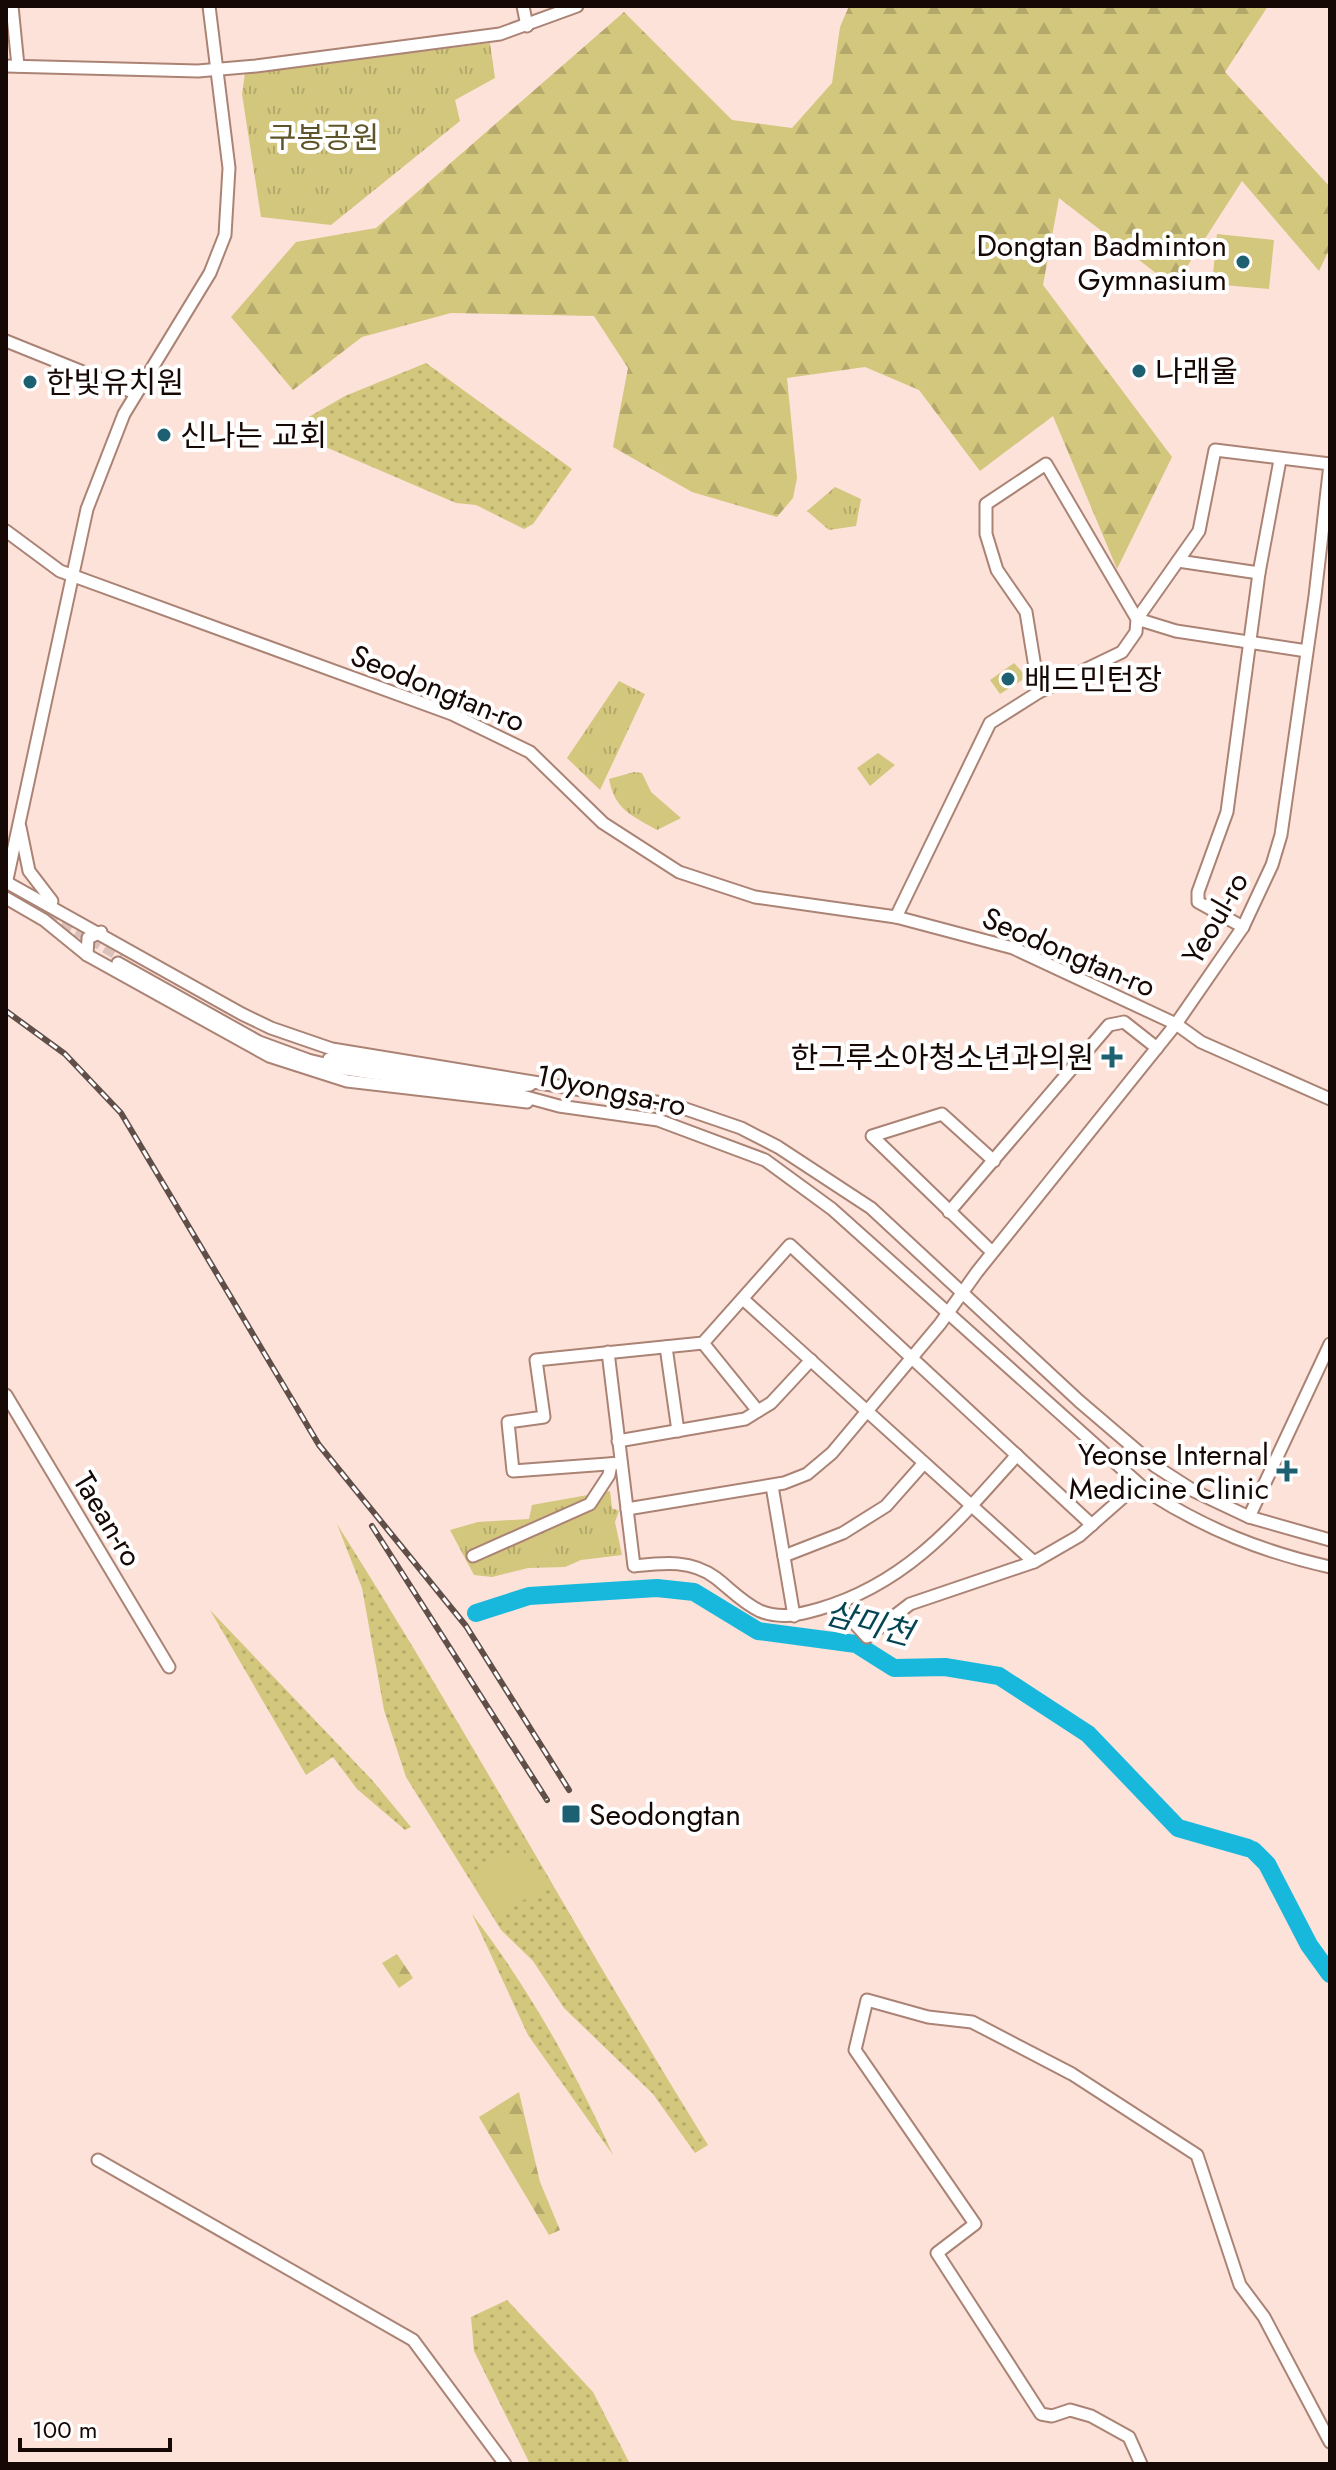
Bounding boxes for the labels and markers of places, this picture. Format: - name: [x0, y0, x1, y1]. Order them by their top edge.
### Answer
- place label: Dongtan Badminton Gymnasium: [976, 224, 1227, 301]
- marker: Dongtan Badminton Gymnasium: [1234, 253, 1252, 271]
- place label: 나래울: [1155, 350, 1238, 393]
- place label: 한빛유치원: [46, 361, 184, 404]
- marker: 나래울: [1130, 362, 1148, 380]
- marker: 한빛유치원: [21, 373, 39, 391]
- place label: 신나는 교회: [180, 414, 327, 457]
- marker: 신나는 교회: [155, 426, 173, 444]
- place label: 배드민턴장: [1024, 658, 1162, 701]
- marker: 배드민턴장: [999, 670, 1017, 688]
- place label: 한그루소아청소년과의원: [790, 1036, 1094, 1079]
- marker: 한그루소아청소년과의원: [1101, 1046, 1123, 1068]
- place label: Yeonse Internal Medicine Clinic: [1069, 1433, 1269, 1510]
- marker: Yeonse Internal Medicine Clinic: [1276, 1460, 1298, 1482]
- place label: Seodongtan: [589, 1793, 741, 1836]
- marker: Seodongtan: [560, 1803, 582, 1825]

